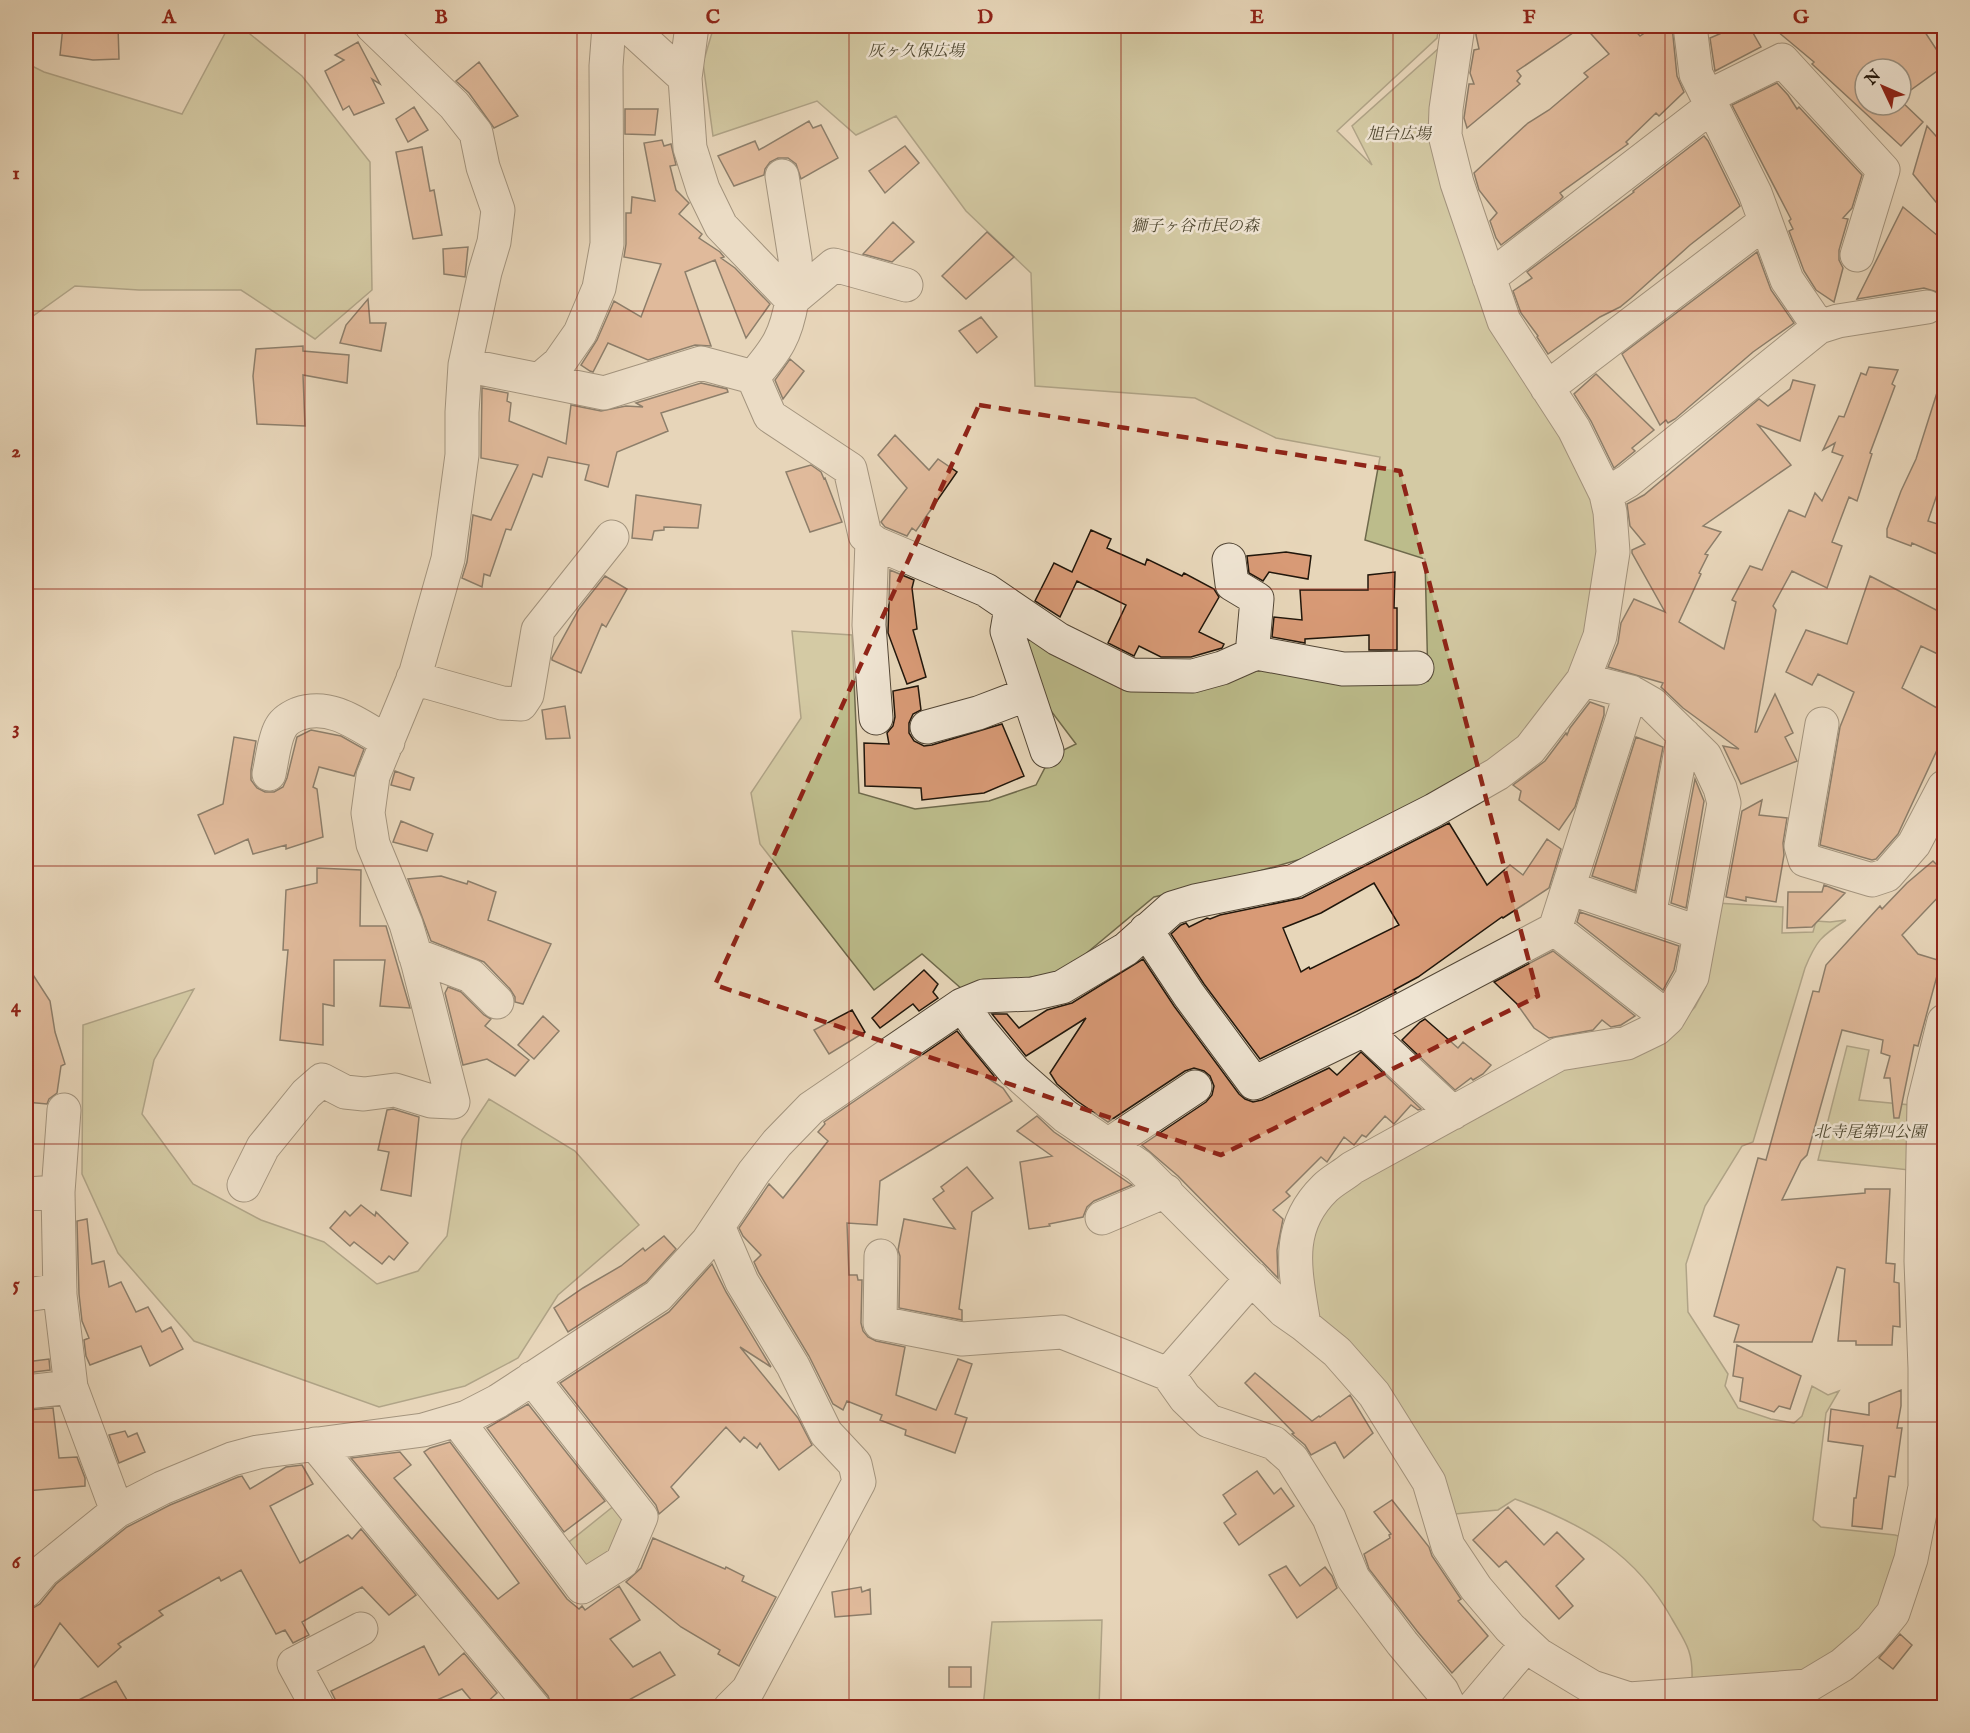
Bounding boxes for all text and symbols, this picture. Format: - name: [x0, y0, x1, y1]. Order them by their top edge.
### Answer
- text: A: [161, 5, 177, 30]
- text: B: [434, 5, 448, 30]
- text: C: [706, 5, 720, 30]
- text: D: [977, 5, 993, 30]
- text: E: [1250, 5, 1264, 30]
- text: F: [1523, 5, 1536, 30]
- text: G: [1793, 5, 1810, 30]
- park label: 灰ヶ久保広場: [868, 42, 966, 62]
- north arrow: [1853, 57, 1913, 117]
- text: N: [1861, 66, 1886, 91]
- park label: 旭台広場: [1367, 125, 1433, 145]
- text: 1: [12, 161, 20, 186]
- park label: 獅子ヶ谷市民の森: [1131, 217, 1261, 237]
- text: 2: [11, 439, 21, 464]
- text: 3: [12, 716, 20, 741]
- text: 4: [11, 994, 22, 1019]
- park label: 北寺尾第四公園: [1814, 1123, 1929, 1143]
- text: 5: [12, 1272, 20, 1297]
- text: 6: [12, 1550, 22, 1575]

